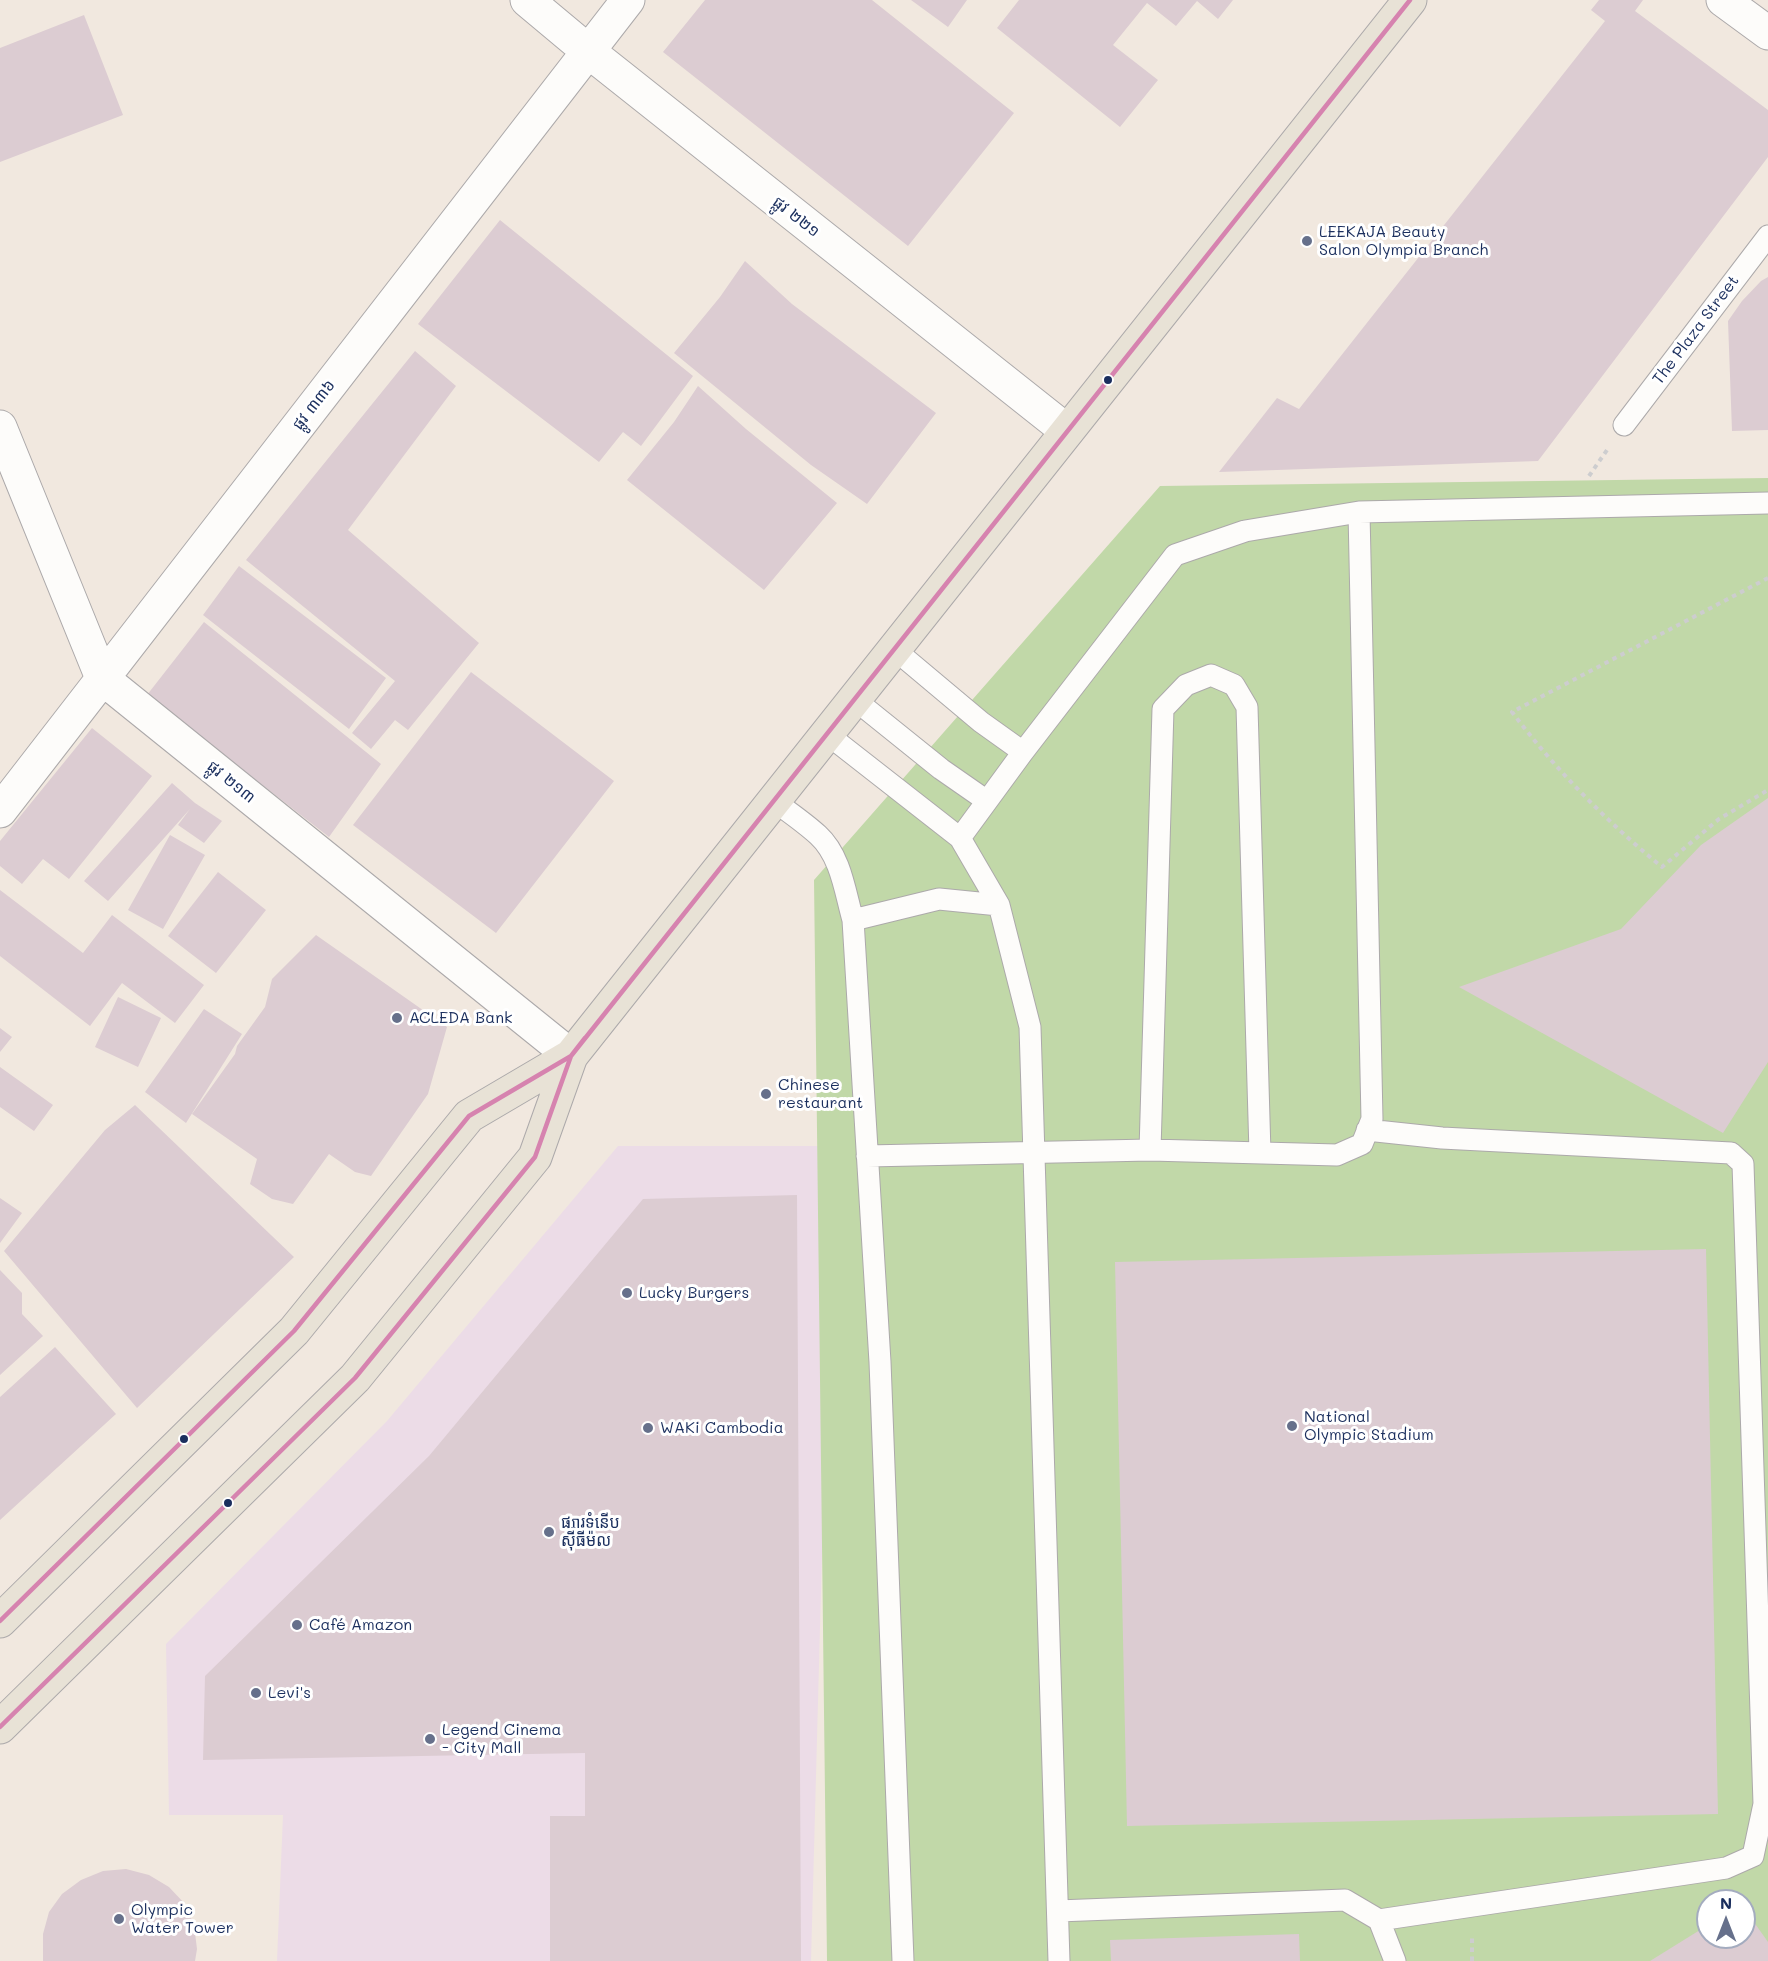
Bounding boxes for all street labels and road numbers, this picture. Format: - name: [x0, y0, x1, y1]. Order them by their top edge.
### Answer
- street label: ផ្លូវ ២២១: [769, 193, 823, 241]
- street label: The Plaza Street: [1649, 272, 1743, 388]
- street label: ផ្លូវ ៣៣៦: [289, 376, 339, 434]
- street label: ផ្លូវ ២១៣: [203, 757, 259, 807]

